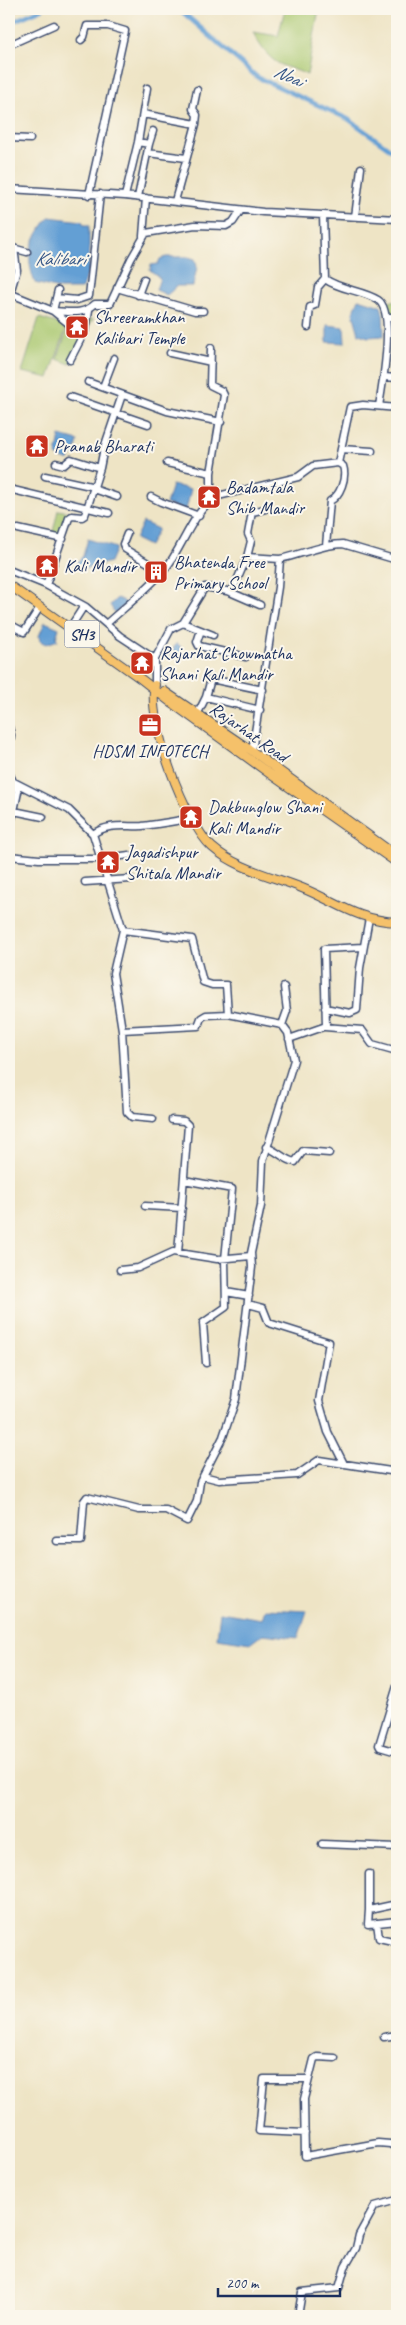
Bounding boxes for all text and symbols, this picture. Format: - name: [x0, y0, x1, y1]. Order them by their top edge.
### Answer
- water label: Noai: [270, 59, 311, 95]
- water label: Kalibari: [35, 247, 90, 271]
- place label: Shreeramkhan Kalibari Temple: [94, 306, 186, 349]
- temple icon: Shreeramkhan Kalibari Temple: [64, 314, 90, 340]
- temple icon: Pranab Bharati: [24, 433, 50, 459]
- place label: Pranab Bharati: [54, 435, 156, 457]
- place label: Badamtala Shib Mandir: [226, 476, 306, 519]
- temple icon: Badamtala Shib Mandir: [196, 484, 222, 510]
- place label: Bhatenda Free Primary School: [174, 551, 269, 594]
- temple icon: Kali Mandir: [34, 553, 60, 579]
- place label: Kali Mandir: [64, 555, 139, 577]
- building icon: Bhatenda Free Primary School: [143, 559, 169, 585]
- road number: SH3: [64, 620, 100, 648]
- place label: Rajarhat Chowmatha Shani Kali Mandir: [160, 642, 293, 685]
- temple icon: Rajarhat Chowmatha Shani Kali Mandir: [129, 650, 155, 676]
- street label: Rajarhat Road: [206, 697, 295, 769]
- office icon: HDSM INFOTECH: [137, 712, 163, 738]
- place label: HDSM INFOTECH: [92, 740, 211, 762]
- place label: Dakbunglow Shani Kali Mandir: [208, 796, 324, 839]
- temple icon: Dakbunglow Shani Kali Mandir: [178, 804, 204, 830]
- place label: Jagadishpur Shitala Mandir: [125, 841, 222, 884]
- temple icon: Jagadishpur Shitala Mandir: [95, 849, 121, 875]
- scale bar: [218, 2265, 341, 2297]
- text: 200 m: [226, 2274, 260, 2293]

